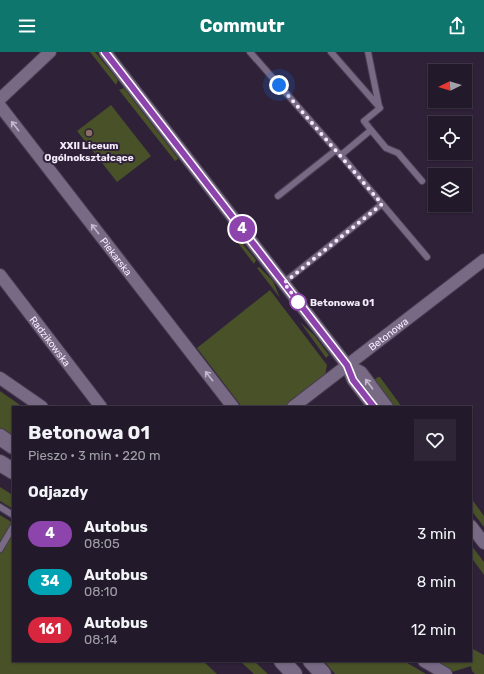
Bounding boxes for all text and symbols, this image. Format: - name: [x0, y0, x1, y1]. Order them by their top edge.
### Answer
- icon: menu: [16, 15, 38, 37]
- text: Commutr: [200, 15, 284, 37]
- icon: share: [446, 15, 468, 37]
- north arrow: [428, 64, 472, 108]
- map controls: [428, 64, 472, 212]
- your location: [269, 75, 289, 95]
- button: locate: [428, 116, 472, 160]
- one-way arrow: [11, 121, 20, 132]
- marker: XXII Liceum Ogólnokształcące: [84, 128, 94, 138]
- place label: XXII Liceum Ogólnokształcące: [44, 140, 134, 164]
- button: layers: [428, 168, 472, 212]
- line badge: 4: [229, 216, 255, 242]
- text: 4: [237, 220, 247, 237]
- one-way arrow: [91, 224, 99, 235]
- street label: Piekarska: [97, 236, 134, 278]
- marker: Betonowa 01: [289, 293, 307, 311]
- place label: Betonowa 01: [310, 297, 374, 309]
- street label: Radzikowska: [27, 314, 73, 369]
- street label: Betonowa: [366, 316, 411, 354]
- one-way arrow: [204, 371, 213, 382]
- one-way arrow: [365, 378, 373, 389]
- button: heart: [414, 419, 456, 461]
- text: Betonowa 01: [28, 421, 150, 444]
- text: Pieszo · 3 min · 220 m: [28, 448, 161, 463]
- text: Odjazdy: [28, 483, 88, 501]
- text: Autobus: [84, 518, 148, 536]
- text: 4: [45, 525, 55, 542]
- text: 3 min: [417, 525, 456, 543]
- text: 08:05: [84, 536, 120, 551]
- text: Autobus: [84, 566, 148, 584]
- text: 34: [41, 573, 59, 590]
- text: 8 min: [417, 573, 456, 591]
- text: 08:10: [84, 584, 118, 599]
- text: Autobus: [84, 614, 148, 632]
- text: 161: [39, 621, 61, 638]
- text: 12 min: [411, 621, 456, 639]
- text: 08:14: [84, 632, 118, 647]

